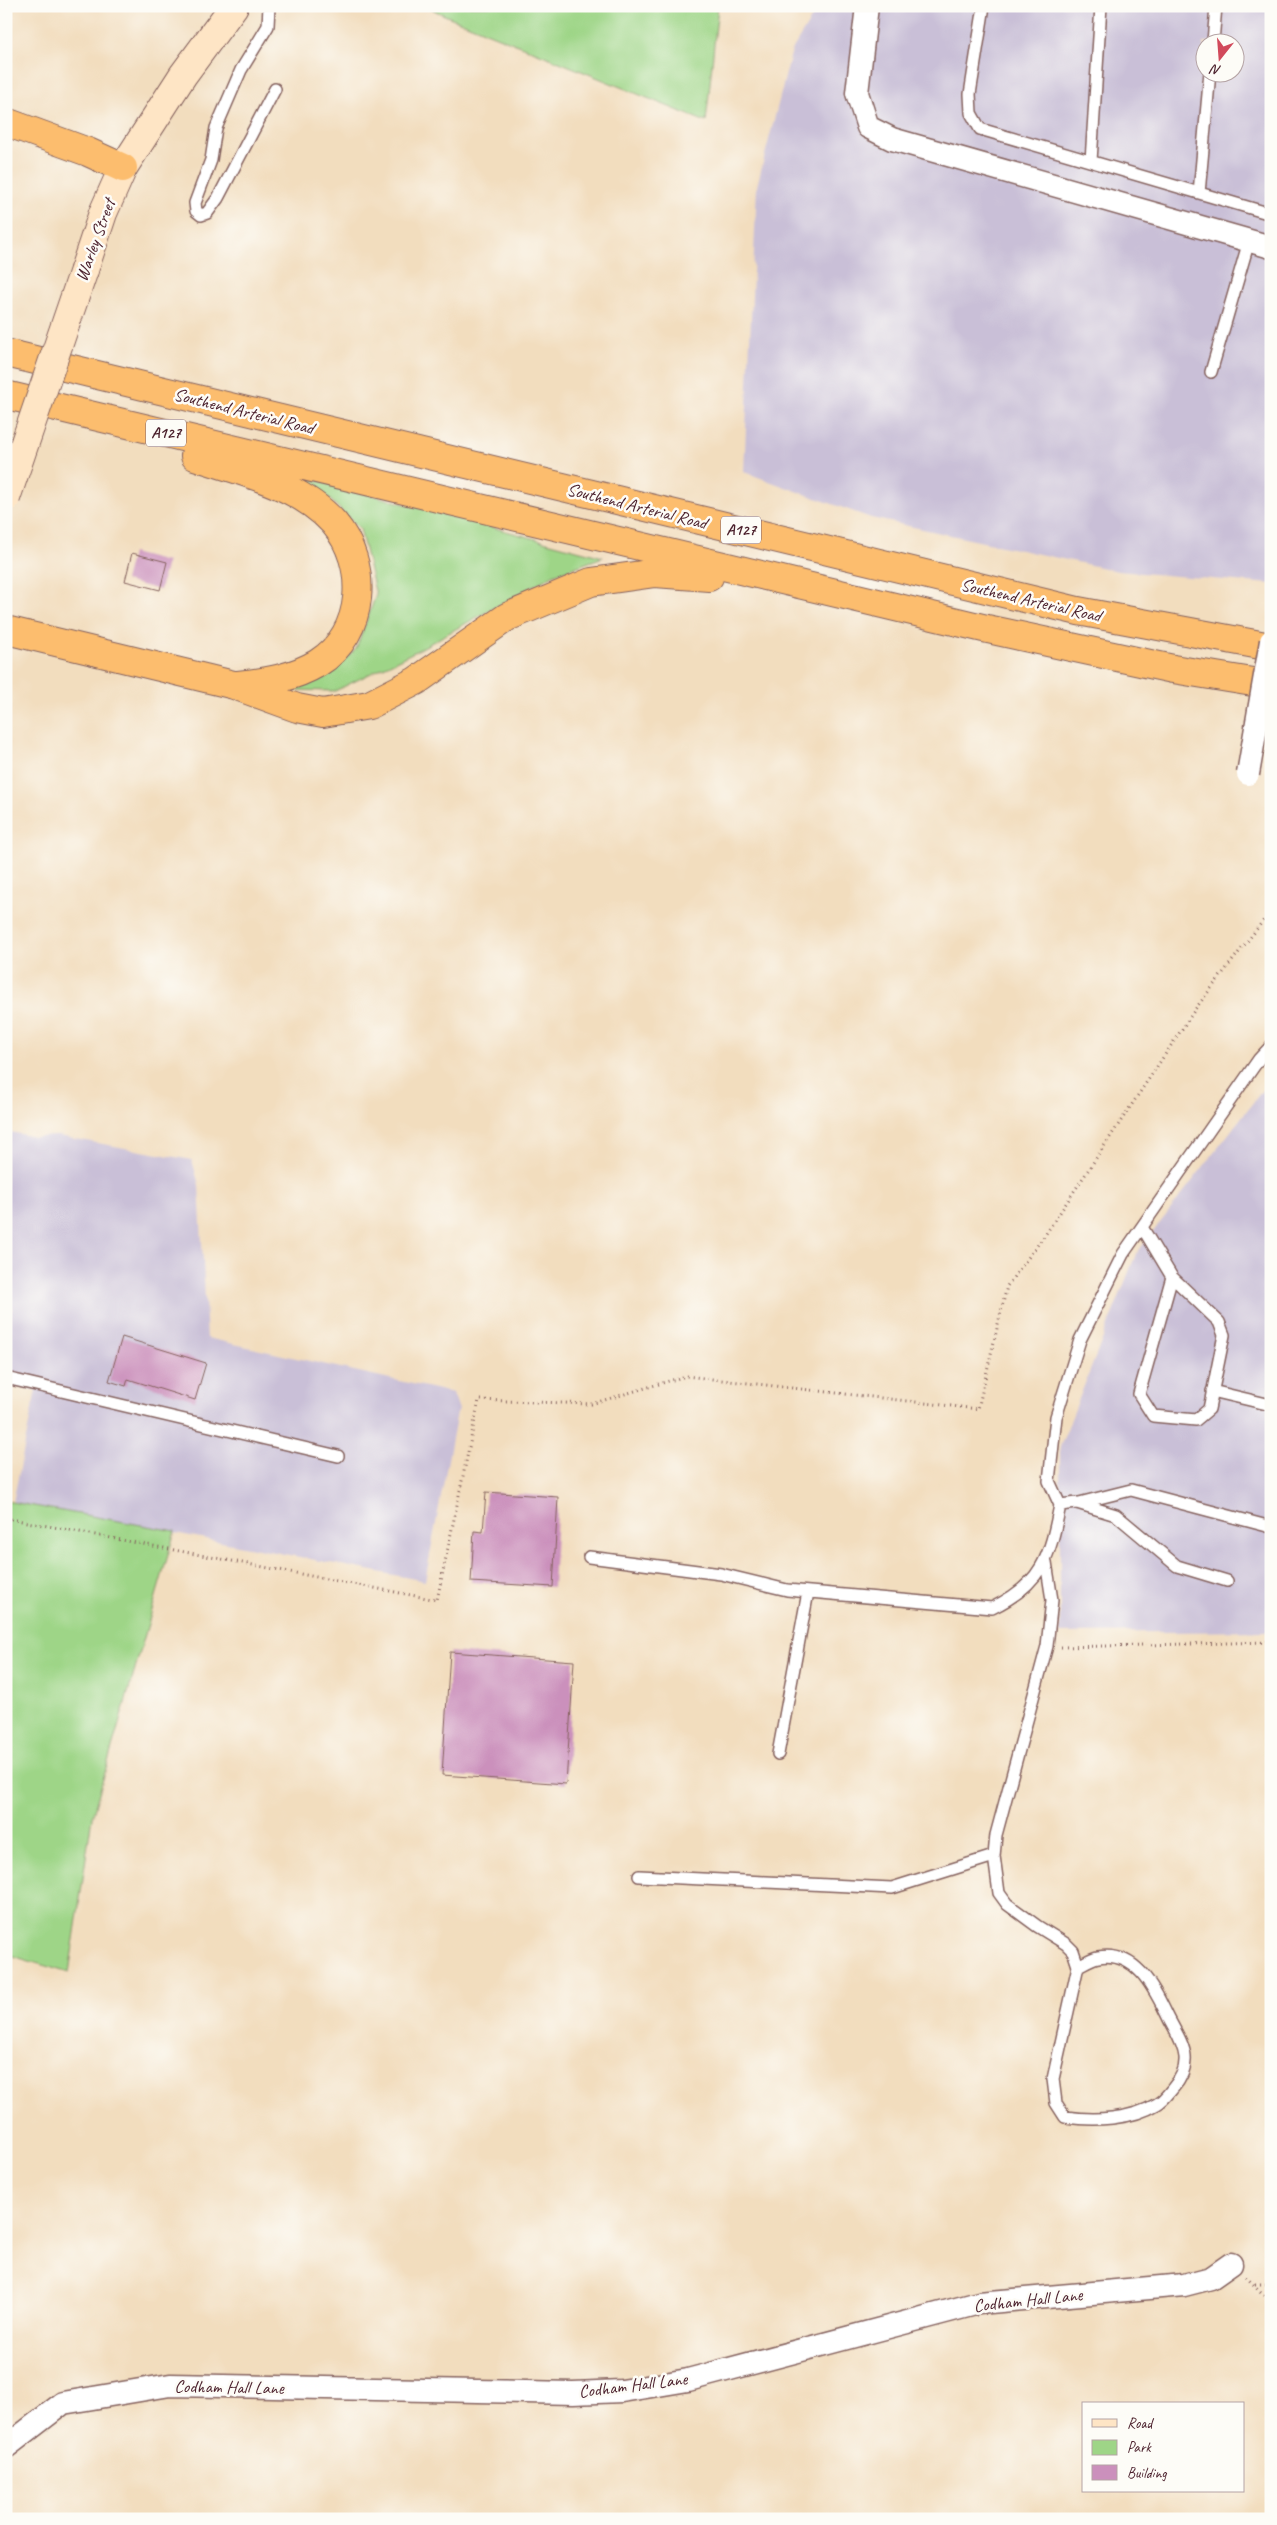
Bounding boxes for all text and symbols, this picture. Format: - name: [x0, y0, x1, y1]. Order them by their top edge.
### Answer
- north arrow: [1194, 32, 1244, 82]
- text: N: [1207, 60, 1223, 79]
- street label: Warley Street: [70, 193, 121, 284]
- street label: Southend Arterial Road: [172, 383, 319, 440]
- road number: A127: [146, 419, 186, 446]
- street label: Southend Arterial Road: [565, 478, 712, 535]
- road number: A127: [721, 516, 761, 544]
- street label: Southend Arterial Road: [959, 573, 1106, 627]
- street label: Codham Hall Lane: [973, 2283, 1085, 2317]
- street label: Codham Hall Lane: [577, 2367, 690, 2403]
- street label: Codham Hall Lane: [174, 2375, 285, 2399]
- legend: [1082, 2402, 1244, 2492]
- text: Road: [1127, 2414, 1154, 2433]
- text: Park: [1127, 2438, 1152, 2457]
- text: Building: [1127, 2464, 1167, 2483]

